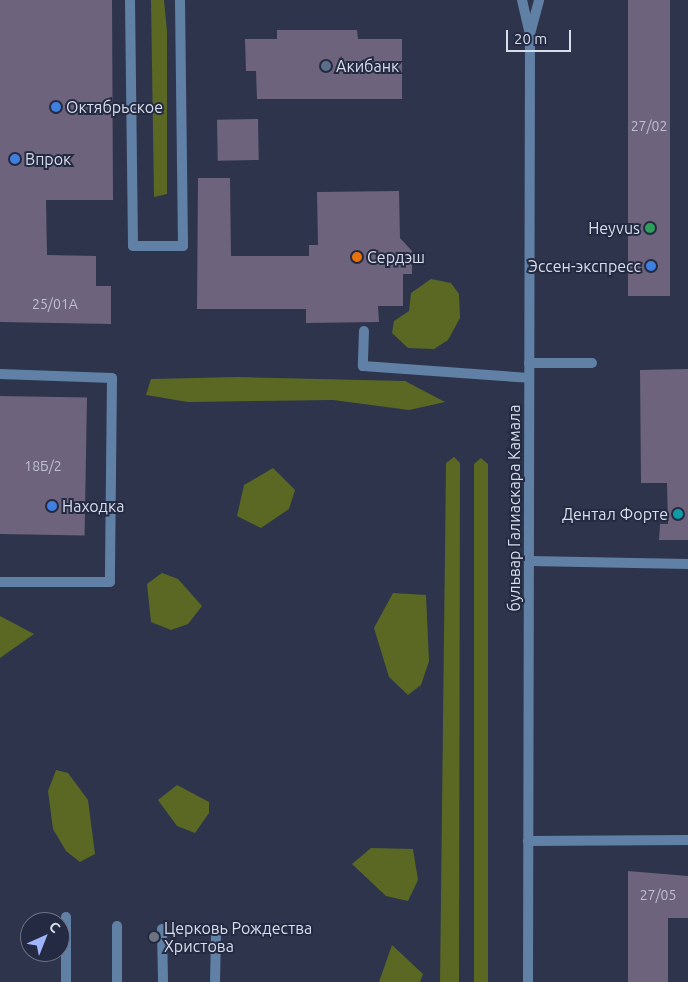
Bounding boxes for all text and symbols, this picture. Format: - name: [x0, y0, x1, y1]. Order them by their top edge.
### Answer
- scale bar: [508, 20, 573, 52]
- text: 20 m: [514, 30, 547, 47]
- place label: Акибанк: [336, 56, 399, 76]
- marker: Акибанк: [320, 60, 332, 72]
- place label: Октябрьское: [66, 97, 163, 117]
- marker: Октябрьское: [50, 101, 62, 113]
- house number: 27/02: [631, 118, 667, 134]
- place label: Впрок: [25, 149, 71, 169]
- marker: Впрок: [9, 153, 21, 165]
- place label: Heyvus: [588, 218, 640, 238]
- marker: Heyvus: [644, 222, 656, 234]
- place label: Сердэш: [367, 247, 425, 267]
- marker: Сердэш: [351, 251, 363, 263]
- place label: Эссен-экспресс: [528, 256, 641, 276]
- marker: Эссен-экспресс: [645, 260, 657, 272]
- house number: 25/01А: [32, 296, 78, 312]
- street label: бульвар Галиаскара Камала: [504, 405, 524, 611]
- house number: 18Б/2: [24, 458, 62, 474]
- place label: Находка: [62, 496, 124, 516]
- marker: Находка: [46, 500, 58, 512]
- place label: Дентал Форте: [562, 504, 668, 524]
- marker: Дентал Форте: [672, 508, 684, 520]
- house number: 27/05: [640, 887, 676, 903]
- north arrow: [20, 912, 70, 962]
- text: С: [46, 918, 63, 936]
- place label: Церковь Рождества Христова: [164, 918, 312, 956]
- marker: Церковь Рождества Христова: [148, 931, 160, 943]

